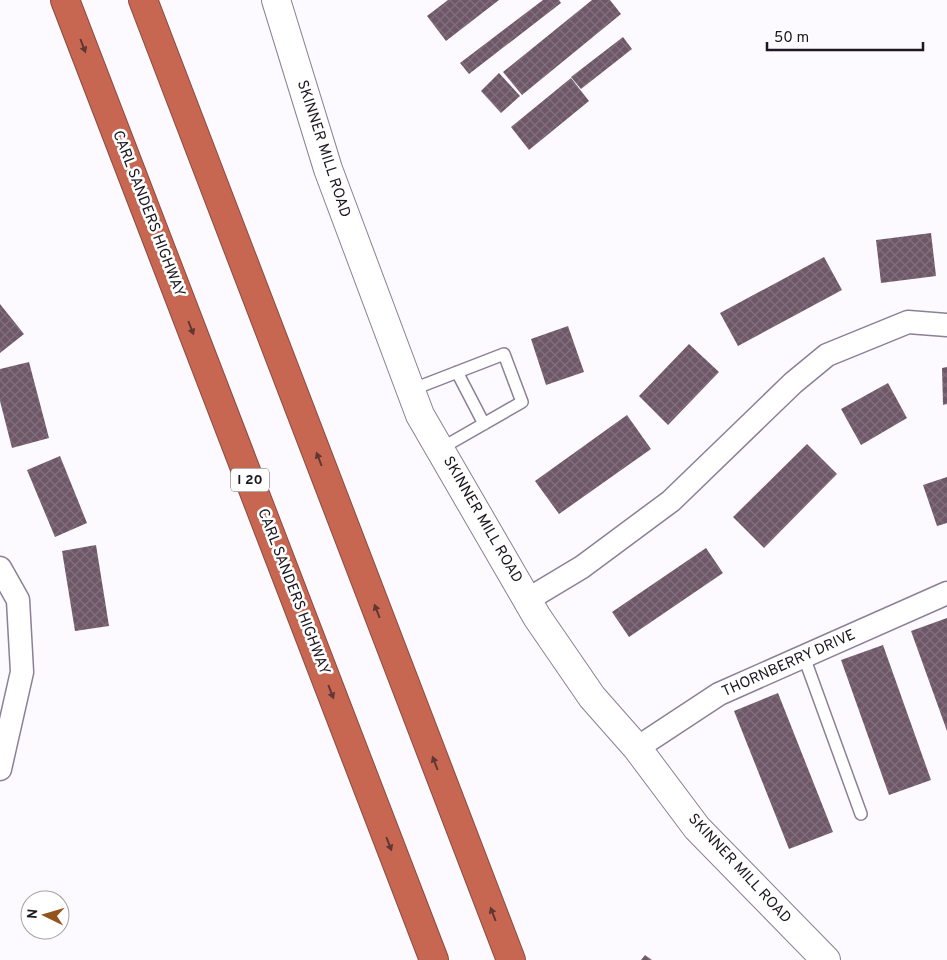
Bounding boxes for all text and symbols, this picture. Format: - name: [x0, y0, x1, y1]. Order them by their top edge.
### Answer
- scale bar: [767, 20, 923, 52]
- text: 50 m: [774, 29, 809, 48]
- one-way arrow: [80, 38, 87, 53]
- street label: SKINNER MILL ROAD: [292, 78, 354, 220]
- street label: CARL SANDERS HIGHWAY: [107, 128, 189, 300]
- one-way arrow: [188, 321, 196, 335]
- one-way arrow: [315, 451, 323, 466]
- street label: SKINNER MILL ROAD: [438, 453, 526, 587]
- road number: I 20: [231, 468, 269, 492]
- street label: CARL SANDERS HIGHWAY: [252, 506, 334, 678]
- one-way arrow: [373, 603, 381, 618]
- street label: THORNBERRY DRIVE: [719, 626, 859, 702]
- one-way arrow: [327, 685, 335, 700]
- one-way arrow: [431, 755, 439, 770]
- street label: SKINNER MILL ROAD: [683, 810, 795, 928]
- one-way arrow: [386, 836, 394, 851]
- north arrow: [20, 890, 70, 940]
- one-way arrow: [489, 907, 496, 922]
- text: N: [25, 908, 42, 920]

